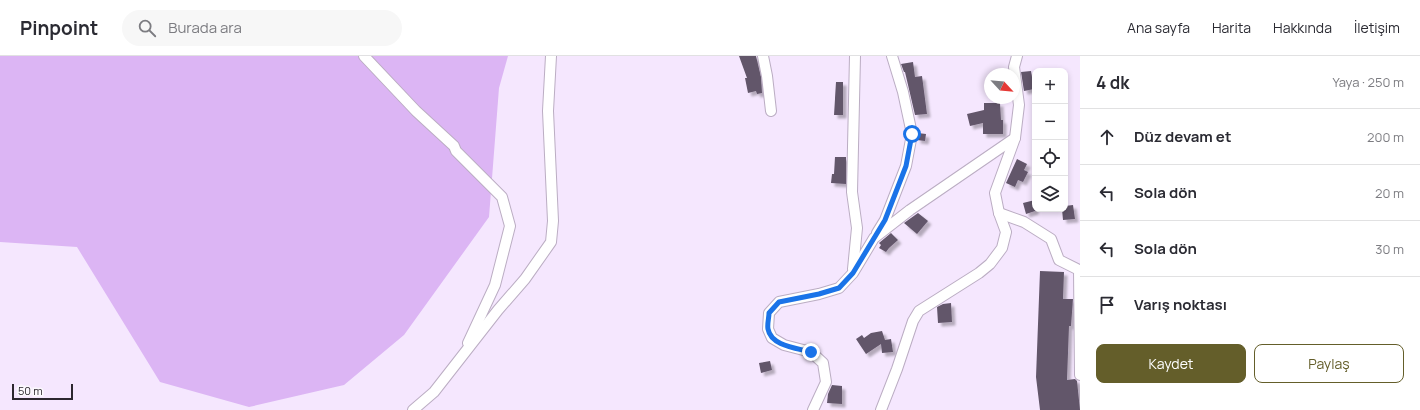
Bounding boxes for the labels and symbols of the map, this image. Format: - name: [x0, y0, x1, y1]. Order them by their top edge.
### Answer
- north arrow: [984, 68, 1020, 104]
- route start: [903, 125, 921, 143]
- route end: [802, 343, 820, 361]
- scale bar: [12, 382, 73, 401]

